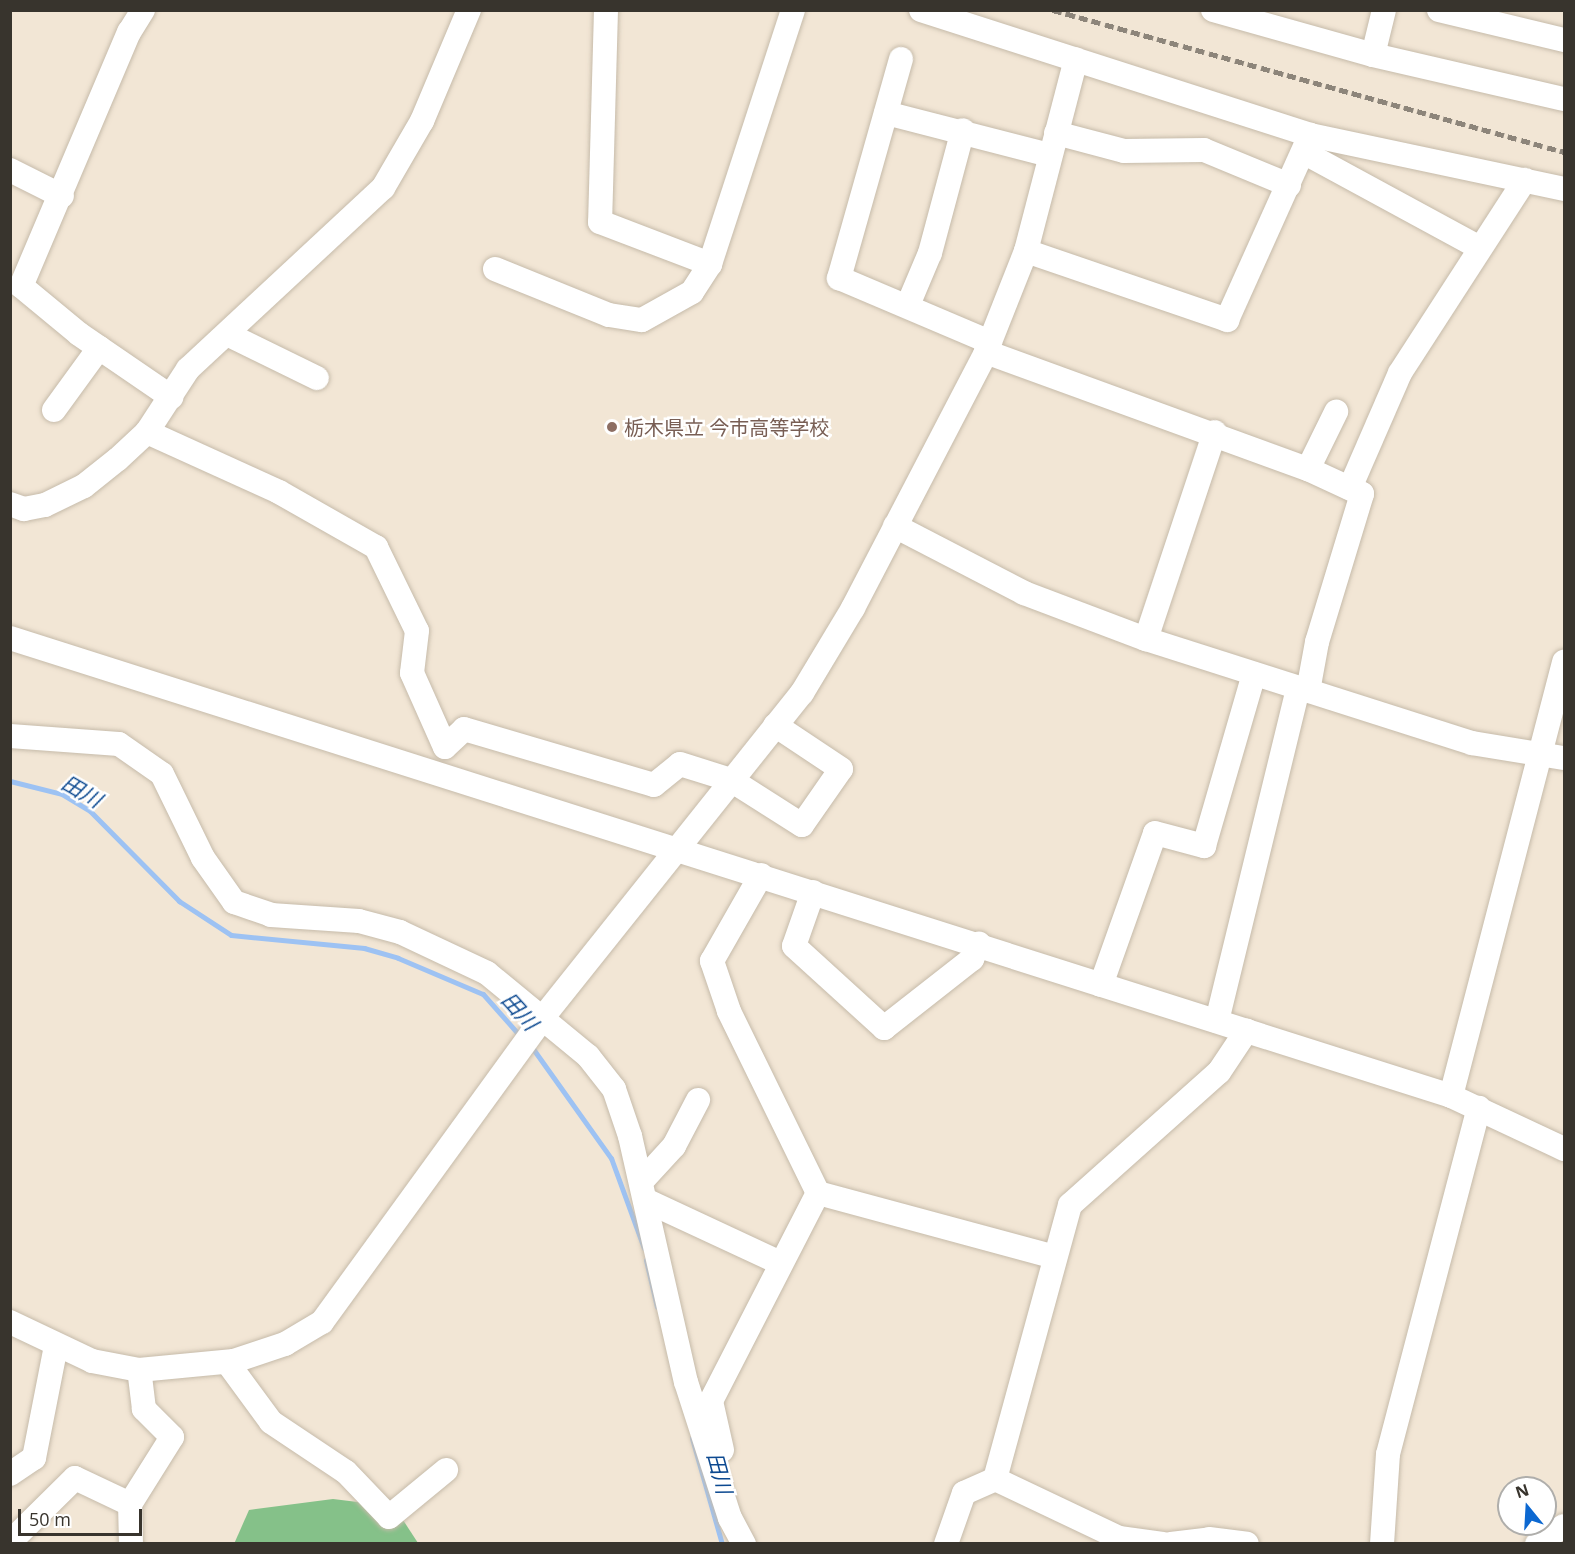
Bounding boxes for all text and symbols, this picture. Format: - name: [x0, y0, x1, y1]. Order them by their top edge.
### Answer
- place label: 栃木県立 今市高等学校: [624, 415, 829, 439]
- marker: 栃木県立 今市高等学校: [605, 420, 619, 434]
- water label: 田川: [58, 770, 106, 812]
- water label: 田川: [497, 987, 543, 1035]
- water label: 田川: [702, 1449, 738, 1497]
- north arrow: [1497, 1476, 1557, 1536]
- text: N: [1512, 1478, 1532, 1503]
- scale bar: [21, 1497, 146, 1535]
- text: 50 m: [29, 1507, 71, 1531]

